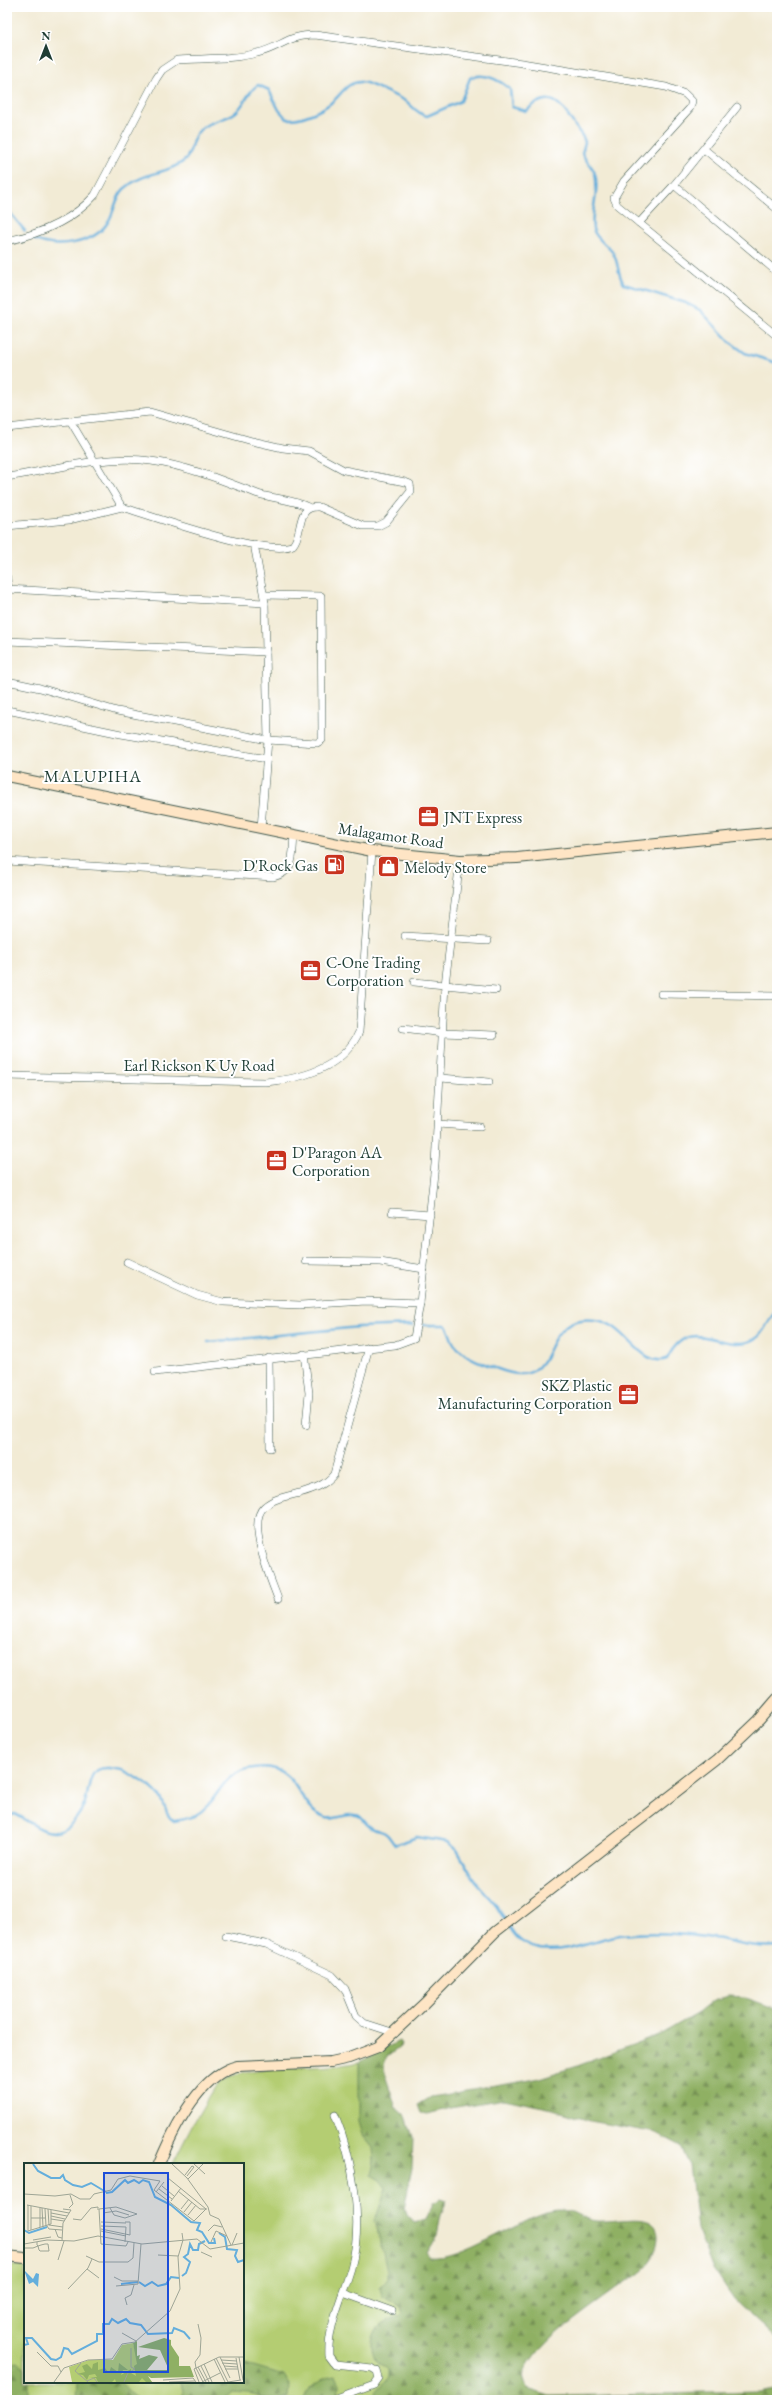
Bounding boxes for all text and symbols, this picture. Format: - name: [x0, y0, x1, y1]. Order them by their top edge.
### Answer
- north arrow: [26, 26, 66, 66]
- text: N: [42, 29, 51, 43]
- district label: MALUPIHA: [44, 765, 142, 787]
- office icon: JNT Express: [415, 804, 441, 830]
- place label: JNT Express: [442, 807, 522, 828]
- street label: Malagamot Road: [337, 818, 446, 853]
- fuel station icon: D'Rock Gas: [321, 852, 347, 878]
- shop icon: Melody Store: [375, 854, 401, 880]
- place label: D'Rock Gas: [243, 855, 318, 876]
- place label: Melody Store: [404, 857, 486, 878]
- place label: C-One Trading Corporation: [326, 952, 421, 991]
- office icon: C-One Trading Corporation: [297, 958, 323, 984]
- street label: Earl Rickson K Uy Road: [123, 1055, 275, 1076]
- place label: D'Paragon AA Corporation: [292, 1142, 383, 1181]
- office icon: D'Paragon AA Corporation: [263, 1148, 289, 1174]
- place label: SKZ Plastic Manufacturing Corporation: [438, 1375, 613, 1414]
- office icon: SKZ Plastic Manufacturing Corporation: [615, 1381, 641, 1407]
- inset map: [24, 2163, 244, 2383]

